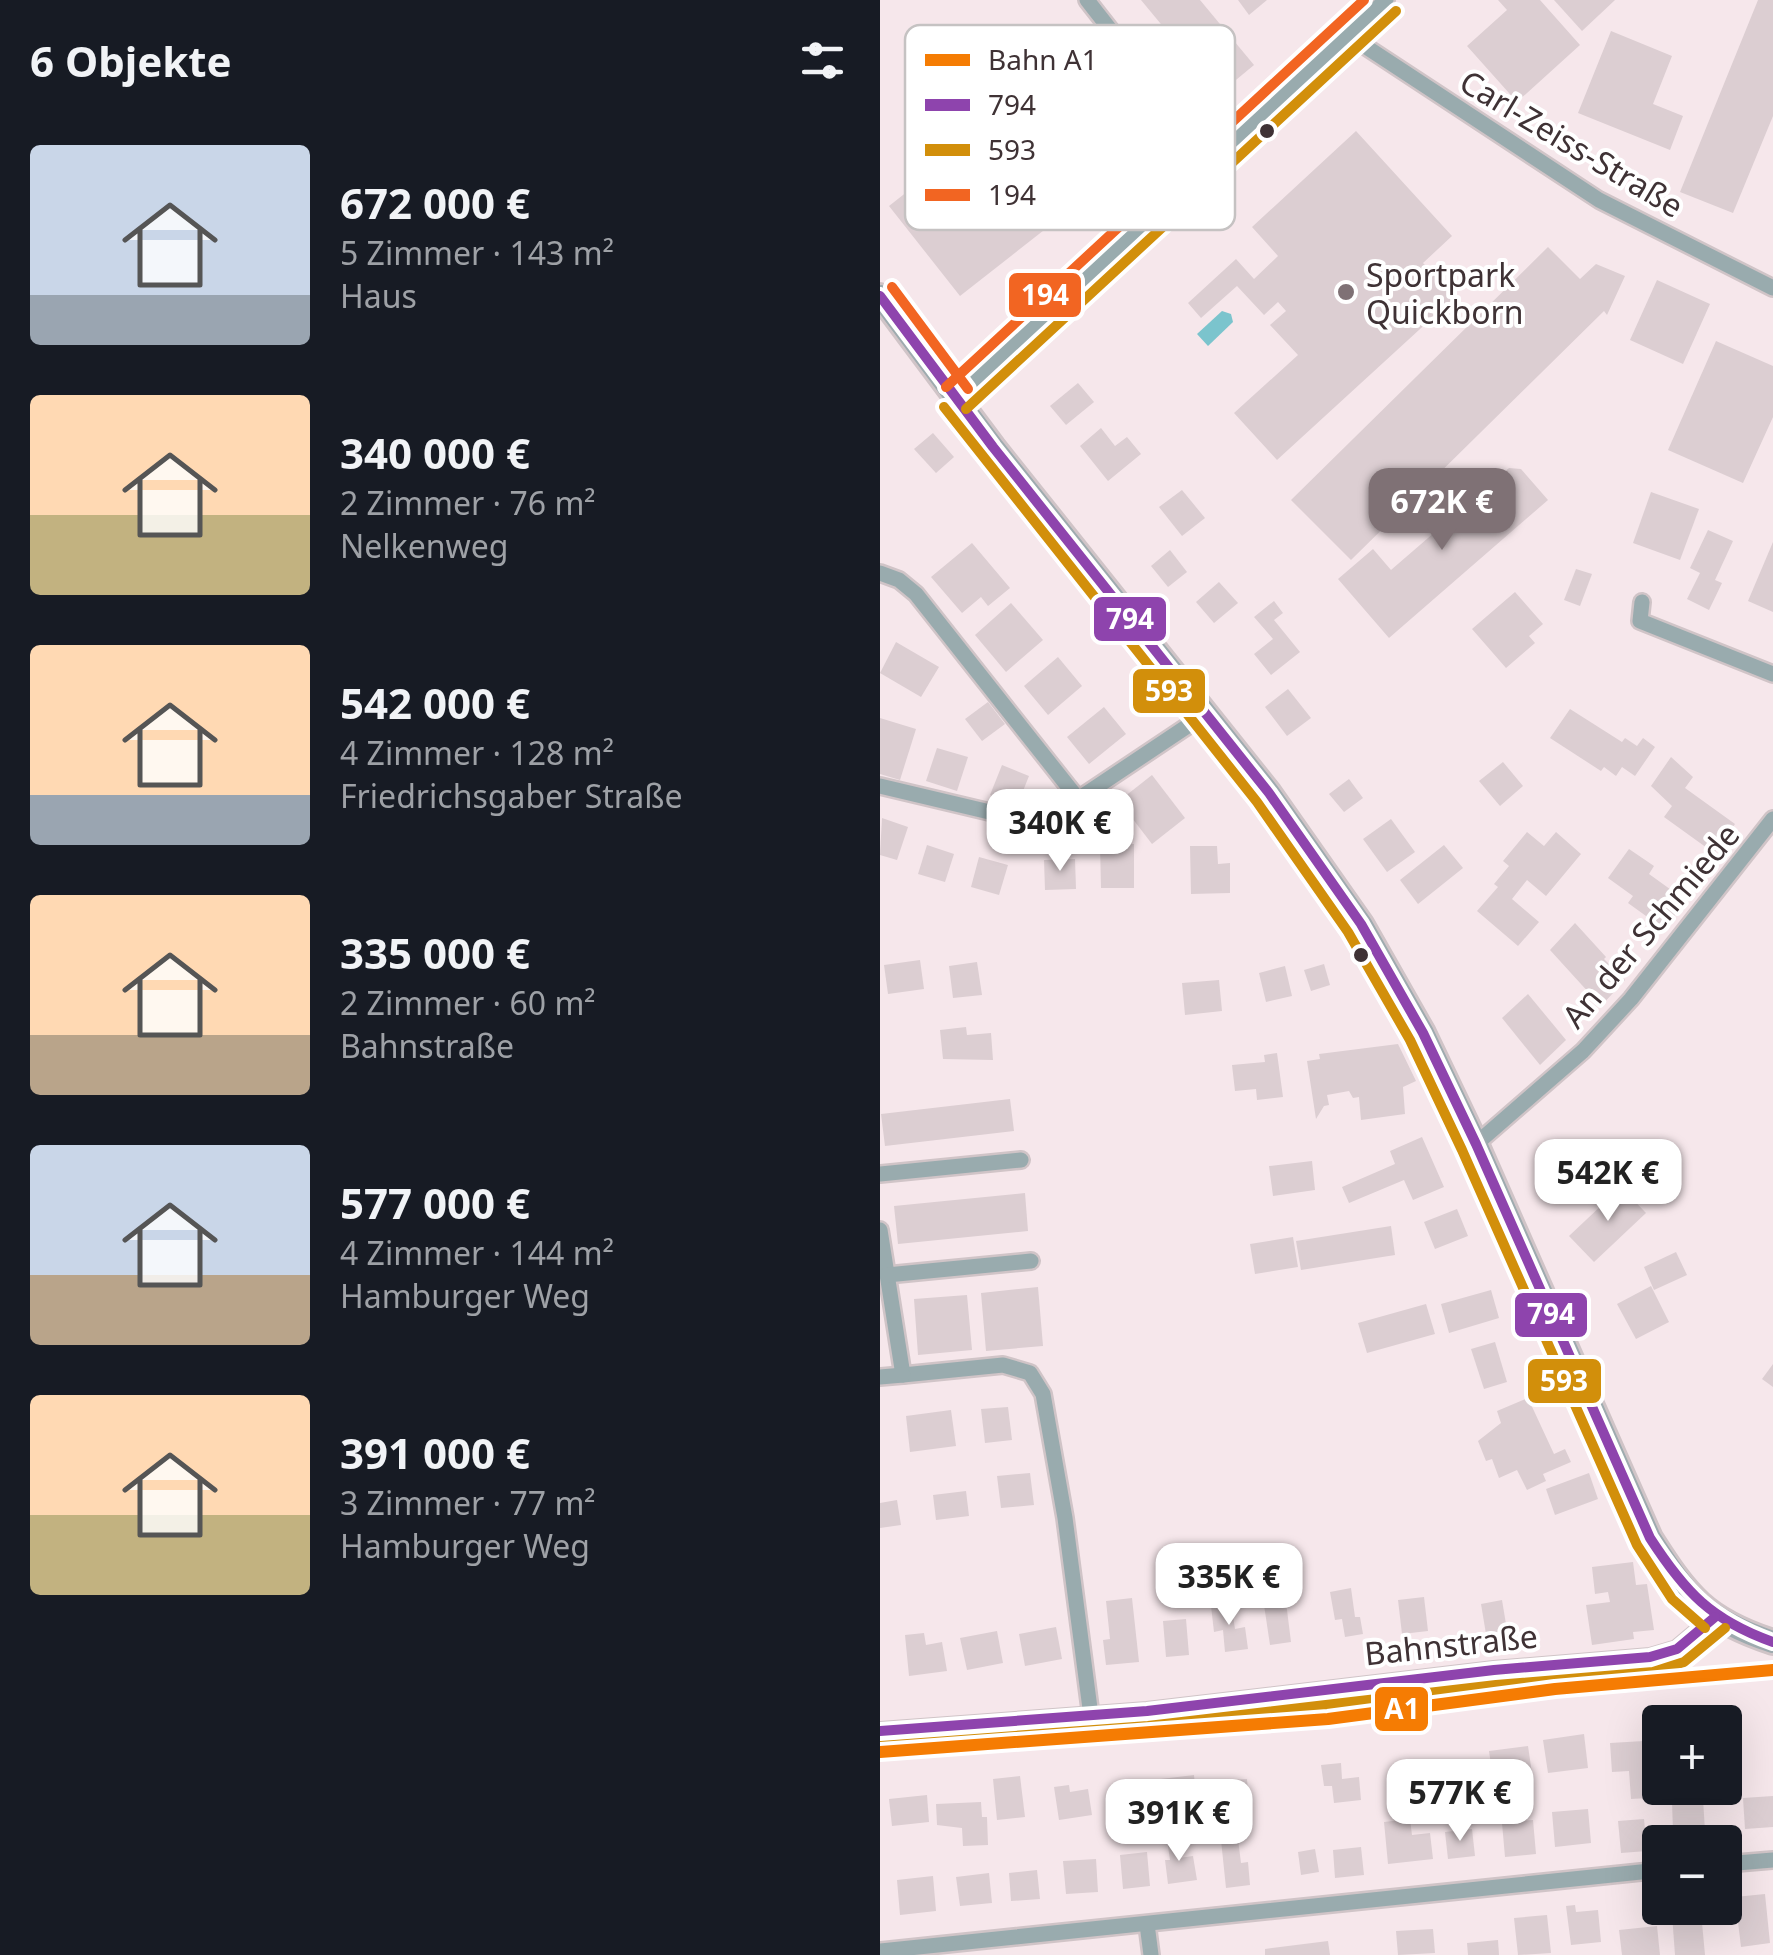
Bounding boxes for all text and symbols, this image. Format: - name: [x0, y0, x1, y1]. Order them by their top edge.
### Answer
- legend: [905, 25, 1235, 230]
- text: 6 Objekte: [30, 32, 232, 89]
- icon: filters: [795, 33, 850, 88]
- text: Bahn A1: [988, 40, 1098, 78]
- street label: Carl-Zeiss-Straße: [1452, 59, 1692, 227]
- text: 794: [988, 85, 1036, 123]
- unlabelled marker: [1257, 121, 1277, 141]
- text: 593: [988, 130, 1036, 168]
- text: 672 000 €: [340, 174, 530, 231]
- text: 194: [988, 175, 1036, 213]
- icon: home: [110, 185, 230, 305]
- text: 5 Zimmer · 143 m²: [340, 231, 614, 274]
- place label: Sportpark Quickborn: [1366, 253, 1524, 333]
- line badge: 194: [1007, 271, 1083, 319]
- text: Haus: [340, 274, 417, 317]
- text: 194: [1021, 275, 1069, 313]
- marker: Sportpark Quickborn: [1335, 281, 1357, 303]
- text: 340 000 €: [340, 424, 530, 481]
- icon: home: [110, 435, 230, 555]
- pin: 672K €: [1361, 468, 1523, 553]
- text: 672K €: [1391, 479, 1493, 522]
- text: 2 Zimmer · 76 m²: [340, 481, 596, 524]
- text: Nelkenweg: [340, 524, 508, 567]
- line badge: 794: [1092, 595, 1168, 643]
- text: 794: [1106, 599, 1154, 637]
- line badge: 593: [1131, 667, 1207, 715]
- text: 593: [1145, 671, 1193, 709]
- text: 542 000 €: [340, 674, 530, 731]
- icon: home: [110, 685, 230, 805]
- text: 4 Zimmer · 128 m²: [340, 731, 614, 774]
- text: Friedrichsgaber Straße: [340, 774, 683, 817]
- pin: 340K €: [979, 789, 1141, 874]
- text: 340K €: [1009, 800, 1111, 843]
- street label: An der Schmiede: [1552, 814, 1748, 1036]
- text: 335 000 €: [340, 924, 530, 981]
- icon: home: [110, 935, 230, 1055]
- unlabelled marker: [1351, 945, 1371, 965]
- text: 2 Zimmer · 60 m²: [340, 981, 596, 1024]
- text: Bahnstraße: [340, 1024, 514, 1067]
- pin: 542K €: [1527, 1139, 1689, 1224]
- text: 542K €: [1557, 1150, 1659, 1193]
- text: 577 000 €: [340, 1174, 530, 1231]
- icon: home: [110, 1185, 230, 1305]
- text: 4 Zimmer · 144 m²: [340, 1231, 614, 1274]
- text: Hamburger Weg: [340, 1274, 590, 1317]
- line badge: 794: [1513, 1291, 1589, 1339]
- text: 794: [1527, 1294, 1575, 1332]
- line badge: 593: [1526, 1357, 1603, 1405]
- text: 593: [1540, 1361, 1588, 1399]
- text: 391 000 €: [340, 1424, 530, 1481]
- icon: home: [110, 1435, 230, 1555]
- text: 3 Zimmer · 77 m²: [340, 1481, 596, 1524]
- text: Hamburger Weg: [340, 1524, 590, 1567]
- pin: 335K €: [1148, 1543, 1310, 1628]
- text: 335K €: [1178, 1554, 1280, 1597]
- street label: Bahnstraße: [1362, 1614, 1540, 1674]
- line badge: A1: [1373, 1685, 1430, 1733]
- text: A1: [1384, 1689, 1420, 1727]
- map controls: [1642, 1705, 1742, 1925]
- button: +: [1642, 1705, 1742, 1805]
- pin: 577K €: [1379, 1759, 1541, 1844]
- text: 577K €: [1409, 1770, 1511, 1813]
- pin: 391K €: [1098, 1779, 1260, 1864]
- text: 391K €: [1128, 1790, 1230, 1833]
- button: −: [1642, 1825, 1742, 1925]

